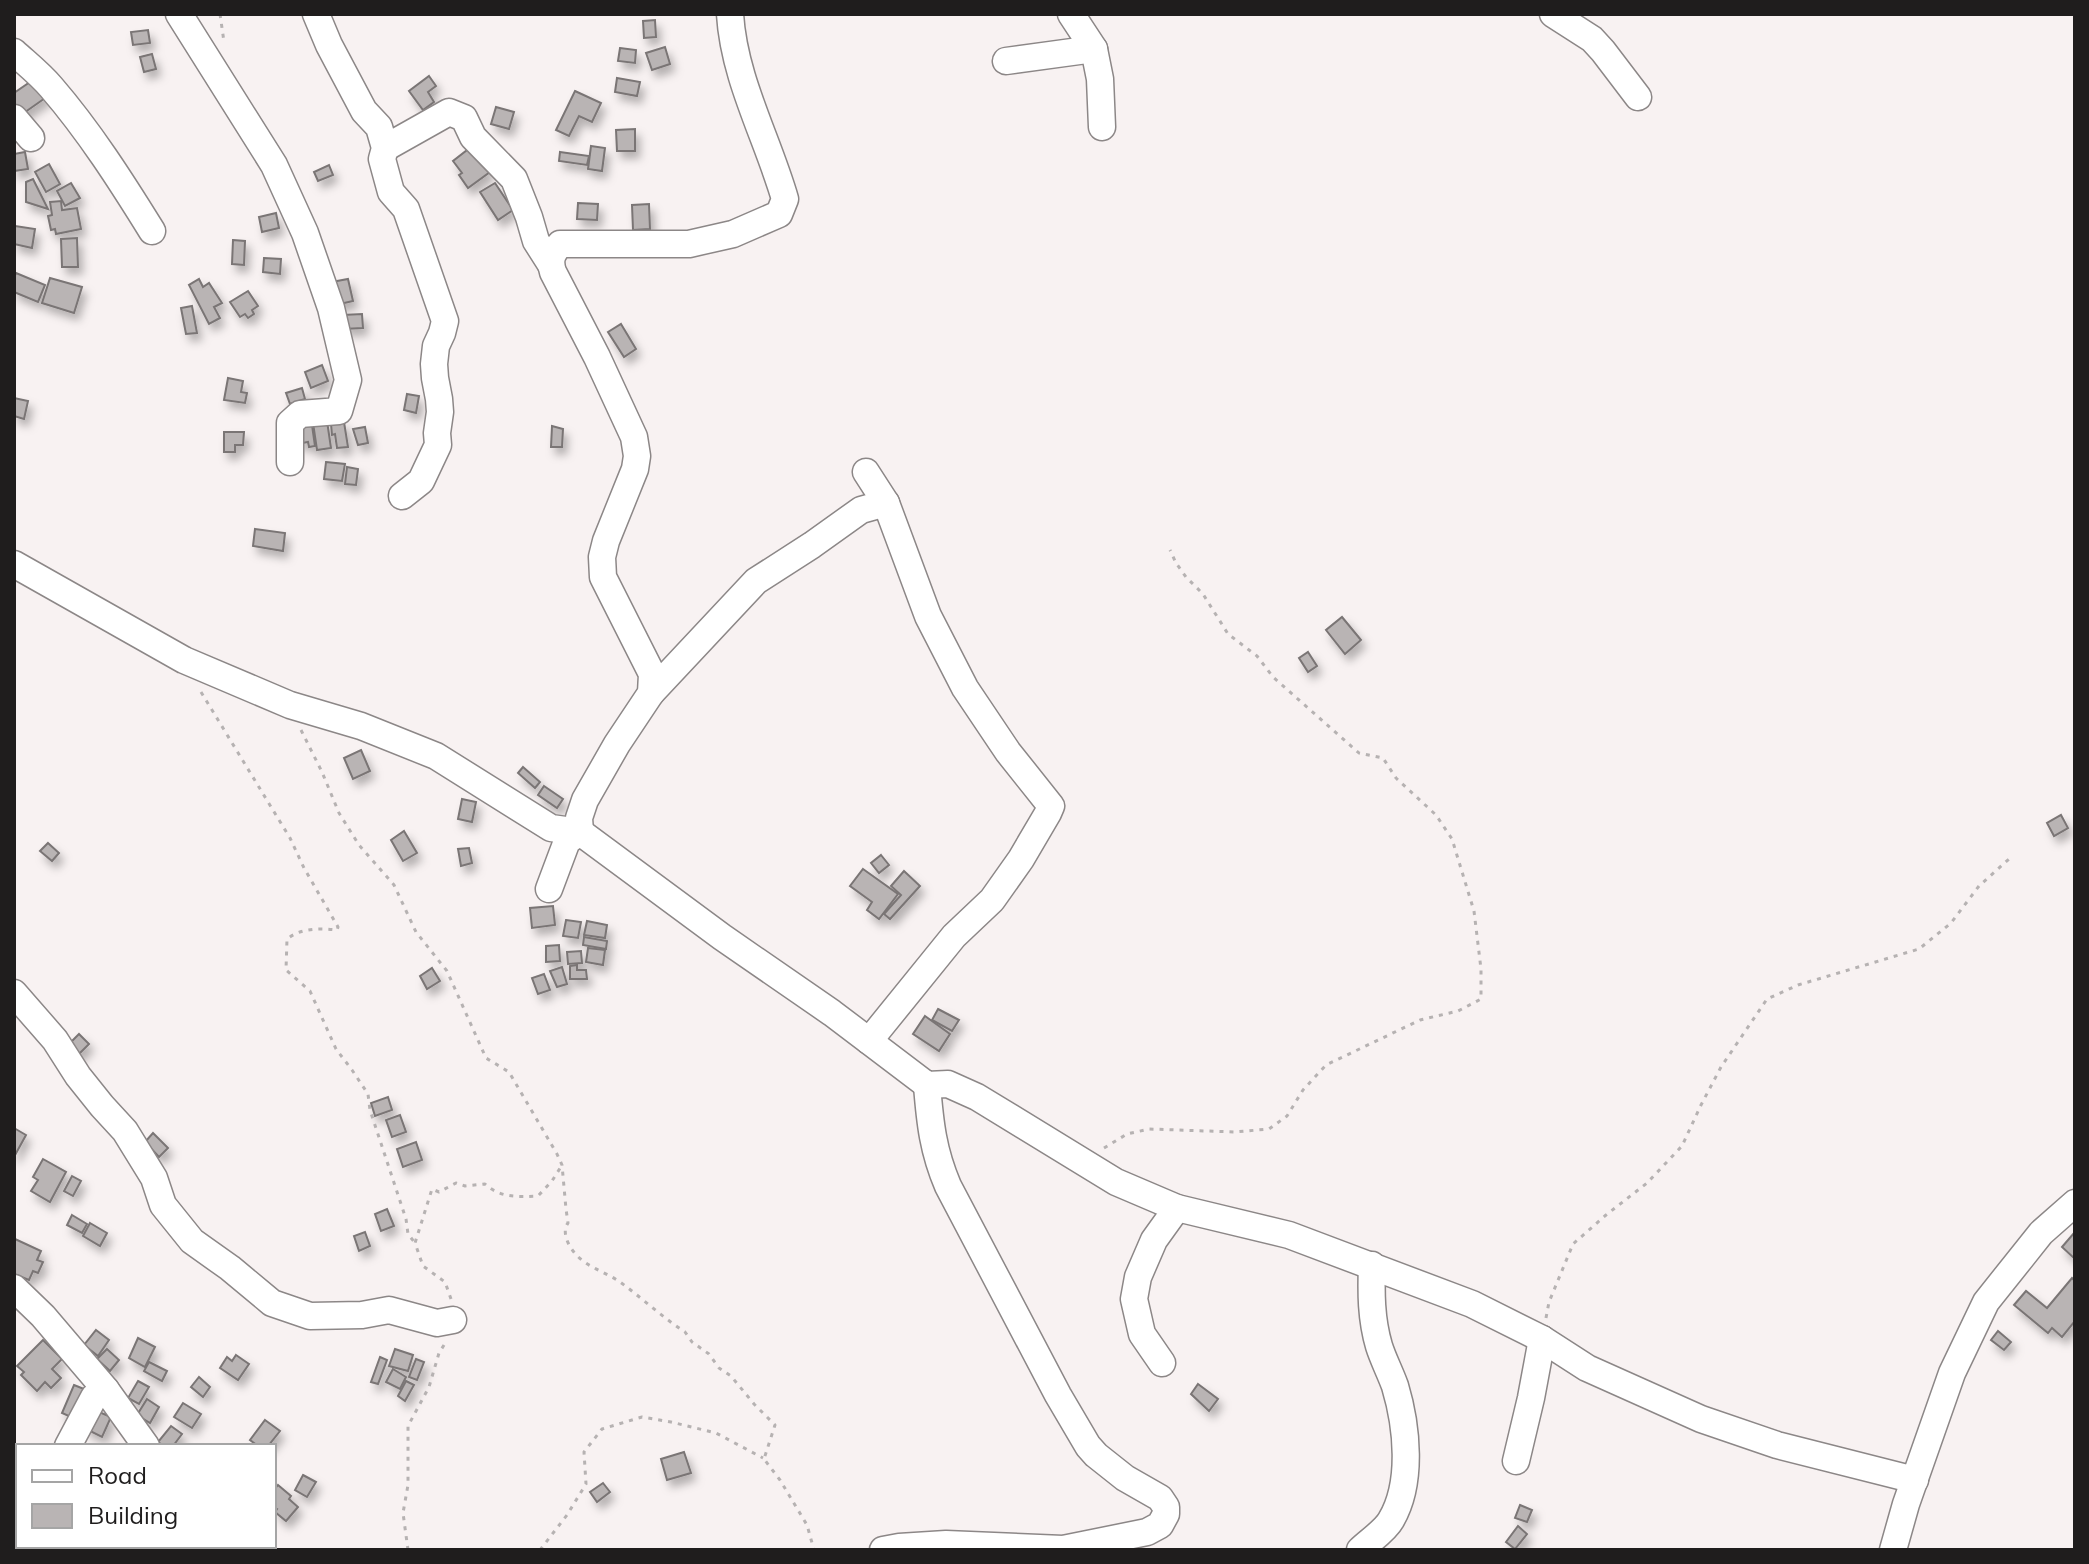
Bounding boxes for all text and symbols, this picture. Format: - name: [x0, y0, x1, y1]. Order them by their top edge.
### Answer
- legend: [16, 1444, 276, 1548]
- text: Road: [88, 1460, 147, 1490]
- text: Building: [88, 1500, 178, 1530]

